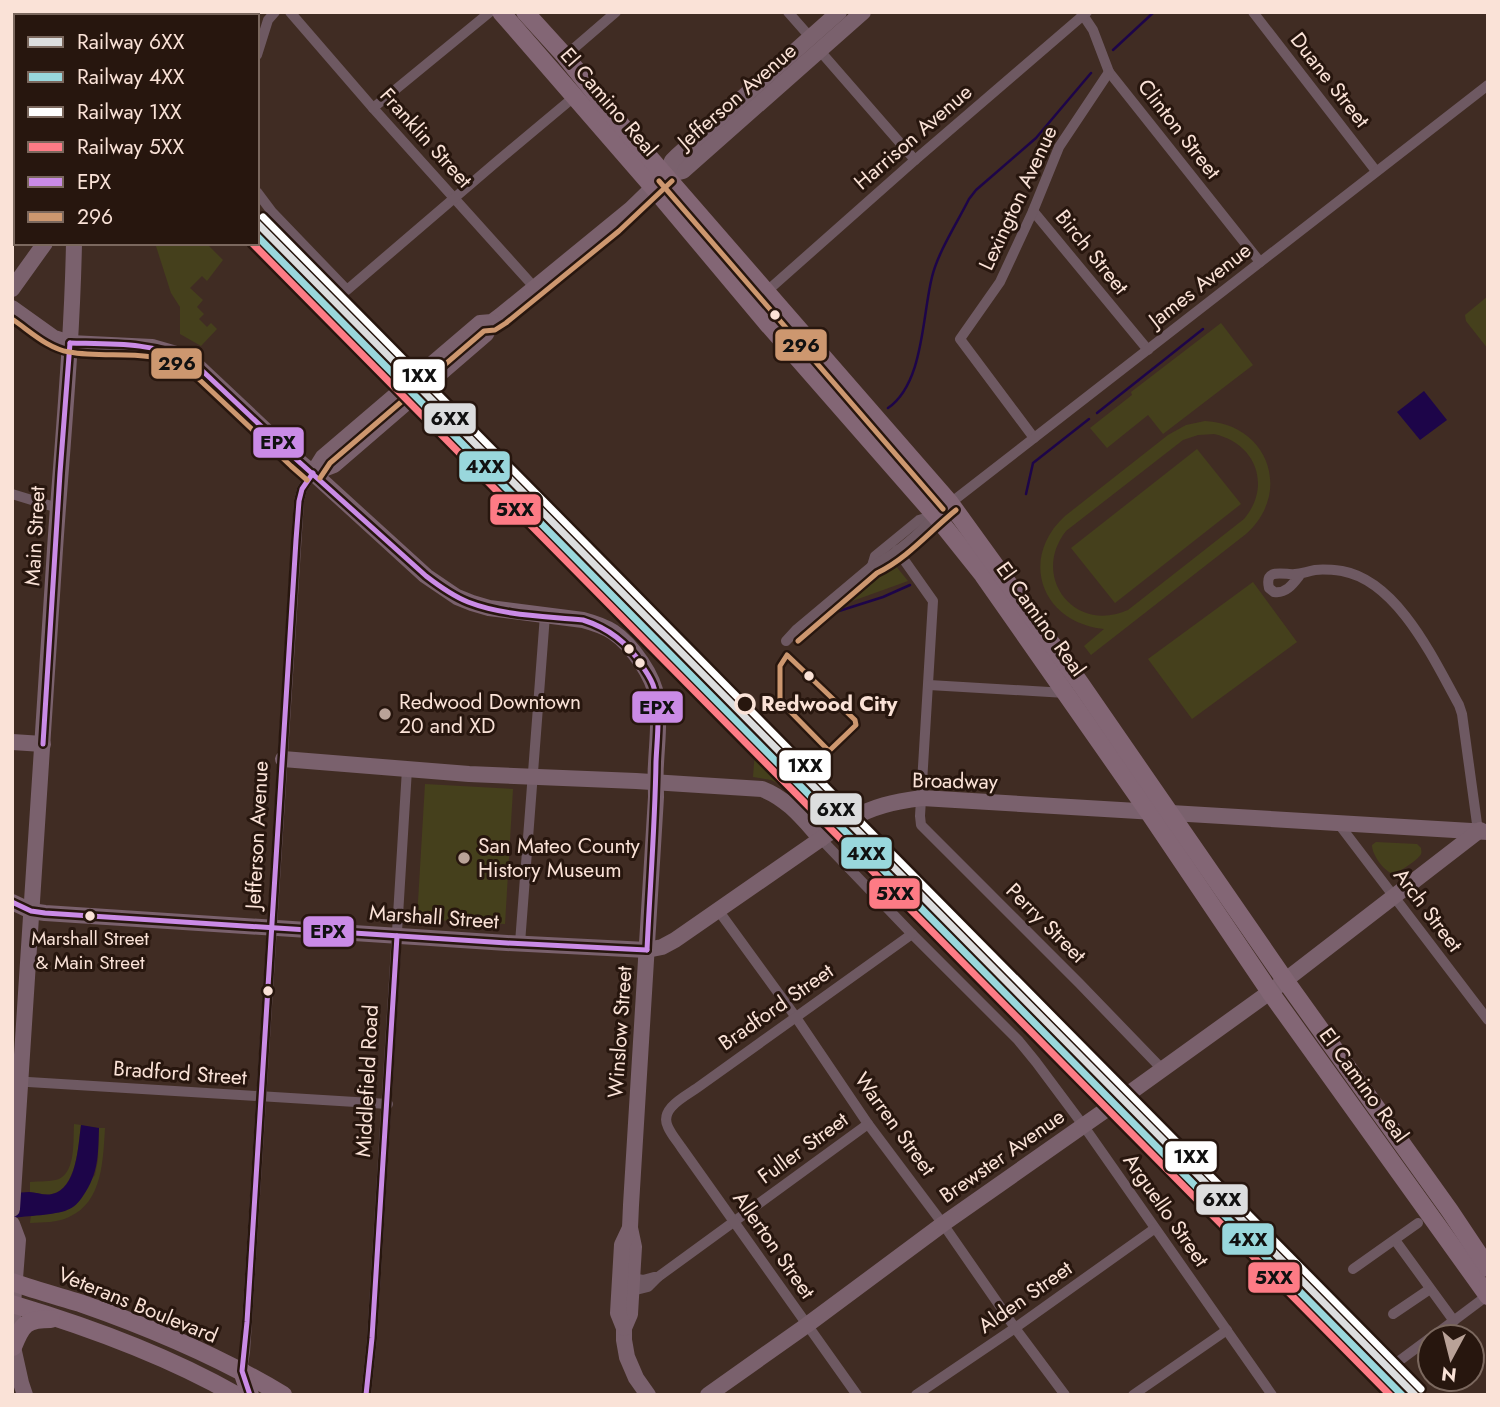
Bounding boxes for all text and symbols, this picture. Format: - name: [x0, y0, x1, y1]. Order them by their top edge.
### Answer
- legend: [14, 14, 259, 245]
- street label: Duane Street: [1283, 26, 1377, 134]
- text: Railway 6XX: [77, 27, 185, 57]
- street label: Jefferson Avenue: [669, 36, 803, 158]
- street label: El Camino Real: [553, 41, 665, 163]
- text: Railway 4XX: [77, 62, 185, 92]
- street label: Clinton Street: [1130, 73, 1228, 185]
- street label: Harrison Avenue: [847, 77, 979, 197]
- street label: Franklin Street: [373, 81, 479, 195]
- text: Railway 1XX: [77, 97, 182, 127]
- street label: Lexington Avenue: [971, 121, 1065, 275]
- text: Railway 5XX: [77, 132, 184, 162]
- text: EPX: [77, 167, 111, 197]
- text: 296: [77, 202, 113, 232]
- street label: Birch Street: [1048, 203, 1136, 301]
- street label: James Avenue: [1140, 235, 1258, 336]
- unlabelled marker: [768, 308, 782, 322]
- line badge: 296: [774, 328, 828, 362]
- text: 296: [782, 332, 820, 359]
- line badge: 296: [150, 347, 203, 380]
- text: 296: [158, 350, 196, 377]
- line badge: 1XX: [392, 358, 446, 392]
- text: 1XX: [401, 362, 437, 389]
- line badge: 6XX: [423, 402, 477, 435]
- text: 6XX: [431, 405, 469, 432]
- line badge: EPX: [252, 426, 305, 459]
- text: EPX: [260, 429, 296, 456]
- line badge: 4XX: [458, 450, 511, 483]
- text: 4XX: [465, 453, 505, 480]
- street label: Main Street: [17, 485, 53, 587]
- line badge: 5XX: [489, 493, 542, 526]
- text: 5XX: [496, 496, 534, 523]
- street label: El Camino Real: [989, 555, 1093, 683]
- unlabelled marker: [622, 642, 636, 656]
- unlabelled marker: [633, 656, 647, 670]
- unlabelled marker: [802, 669, 816, 683]
- place label: Redwood Downtown 20 and XD: [399, 687, 581, 741]
- place label: Redwood City: [761, 689, 898, 719]
- line badge: EPX: [631, 690, 684, 724]
- text: EPX: [639, 694, 675, 721]
- marker: Redwood City: [735, 694, 755, 714]
- marker: Redwood Downtown 20 and XD: [377, 706, 393, 722]
- line badge: 1XX: [778, 749, 832, 782]
- text: 1XX: [787, 752, 823, 779]
- street label: Jefferson Avenue: [238, 760, 276, 913]
- street label: Broadway: [912, 765, 999, 797]
- line badge: 6XX: [809, 792, 863, 826]
- text: 6XX: [817, 796, 855, 823]
- place label: San Mateo County History Museum: [478, 831, 641, 885]
- line badge: 4XX: [840, 836, 893, 870]
- text: 4XX: [846, 840, 886, 867]
- marker: San Mateo County History Museum: [456, 850, 472, 866]
- street label: Arch Street: [1386, 862, 1470, 958]
- street label: Perry Street: [999, 876, 1093, 970]
- line badge: 5XX: [868, 877, 921, 910]
- text: 5XX: [876, 880, 914, 907]
- street label: Marshall Street: [368, 898, 500, 936]
- marker: Marshall Street & Main Street: [83, 909, 97, 923]
- line badge: EPX: [302, 915, 355, 948]
- text: EPX: [310, 918, 346, 945]
- place label: Marshall Street & Main Street: [31, 925, 149, 976]
- street label: Bradford Street: [712, 956, 840, 1058]
- street label: Winslow Street: [600, 965, 640, 1099]
- unlabelled marker: [261, 984, 275, 998]
- street label: Middlefield Road: [348, 1004, 386, 1158]
- street label: El Camino Real: [1312, 1021, 1416, 1149]
- street label: Bradford Street: [112, 1053, 248, 1093]
- street label: Warren Street: [847, 1066, 943, 1182]
- street label: Brewster Avenue: [933, 1102, 1071, 1210]
- street label: Fuller Street: [752, 1105, 854, 1191]
- line badge: 1XX: [1164, 1140, 1218, 1173]
- text: 1XX: [1173, 1143, 1209, 1170]
- street label: Arguello Street: [1116, 1147, 1216, 1273]
- line badge: 6XX: [1195, 1183, 1249, 1216]
- street label: Allerton Street: [726, 1185, 822, 1305]
- text: 6XX: [1203, 1186, 1241, 1213]
- line badge: 4XX: [1221, 1222, 1275, 1256]
- text: 4XX: [1228, 1226, 1268, 1253]
- street label: Alden Street: [972, 1253, 1078, 1341]
- street label: Veterans Boulevard: [54, 1259, 222, 1351]
- line badge: 5XX: [1247, 1261, 1301, 1294]
- text: 5XX: [1255, 1264, 1293, 1291]
- north arrow: [1416, 1323, 1486, 1393]
- text: N: [1440, 1360, 1458, 1389]

